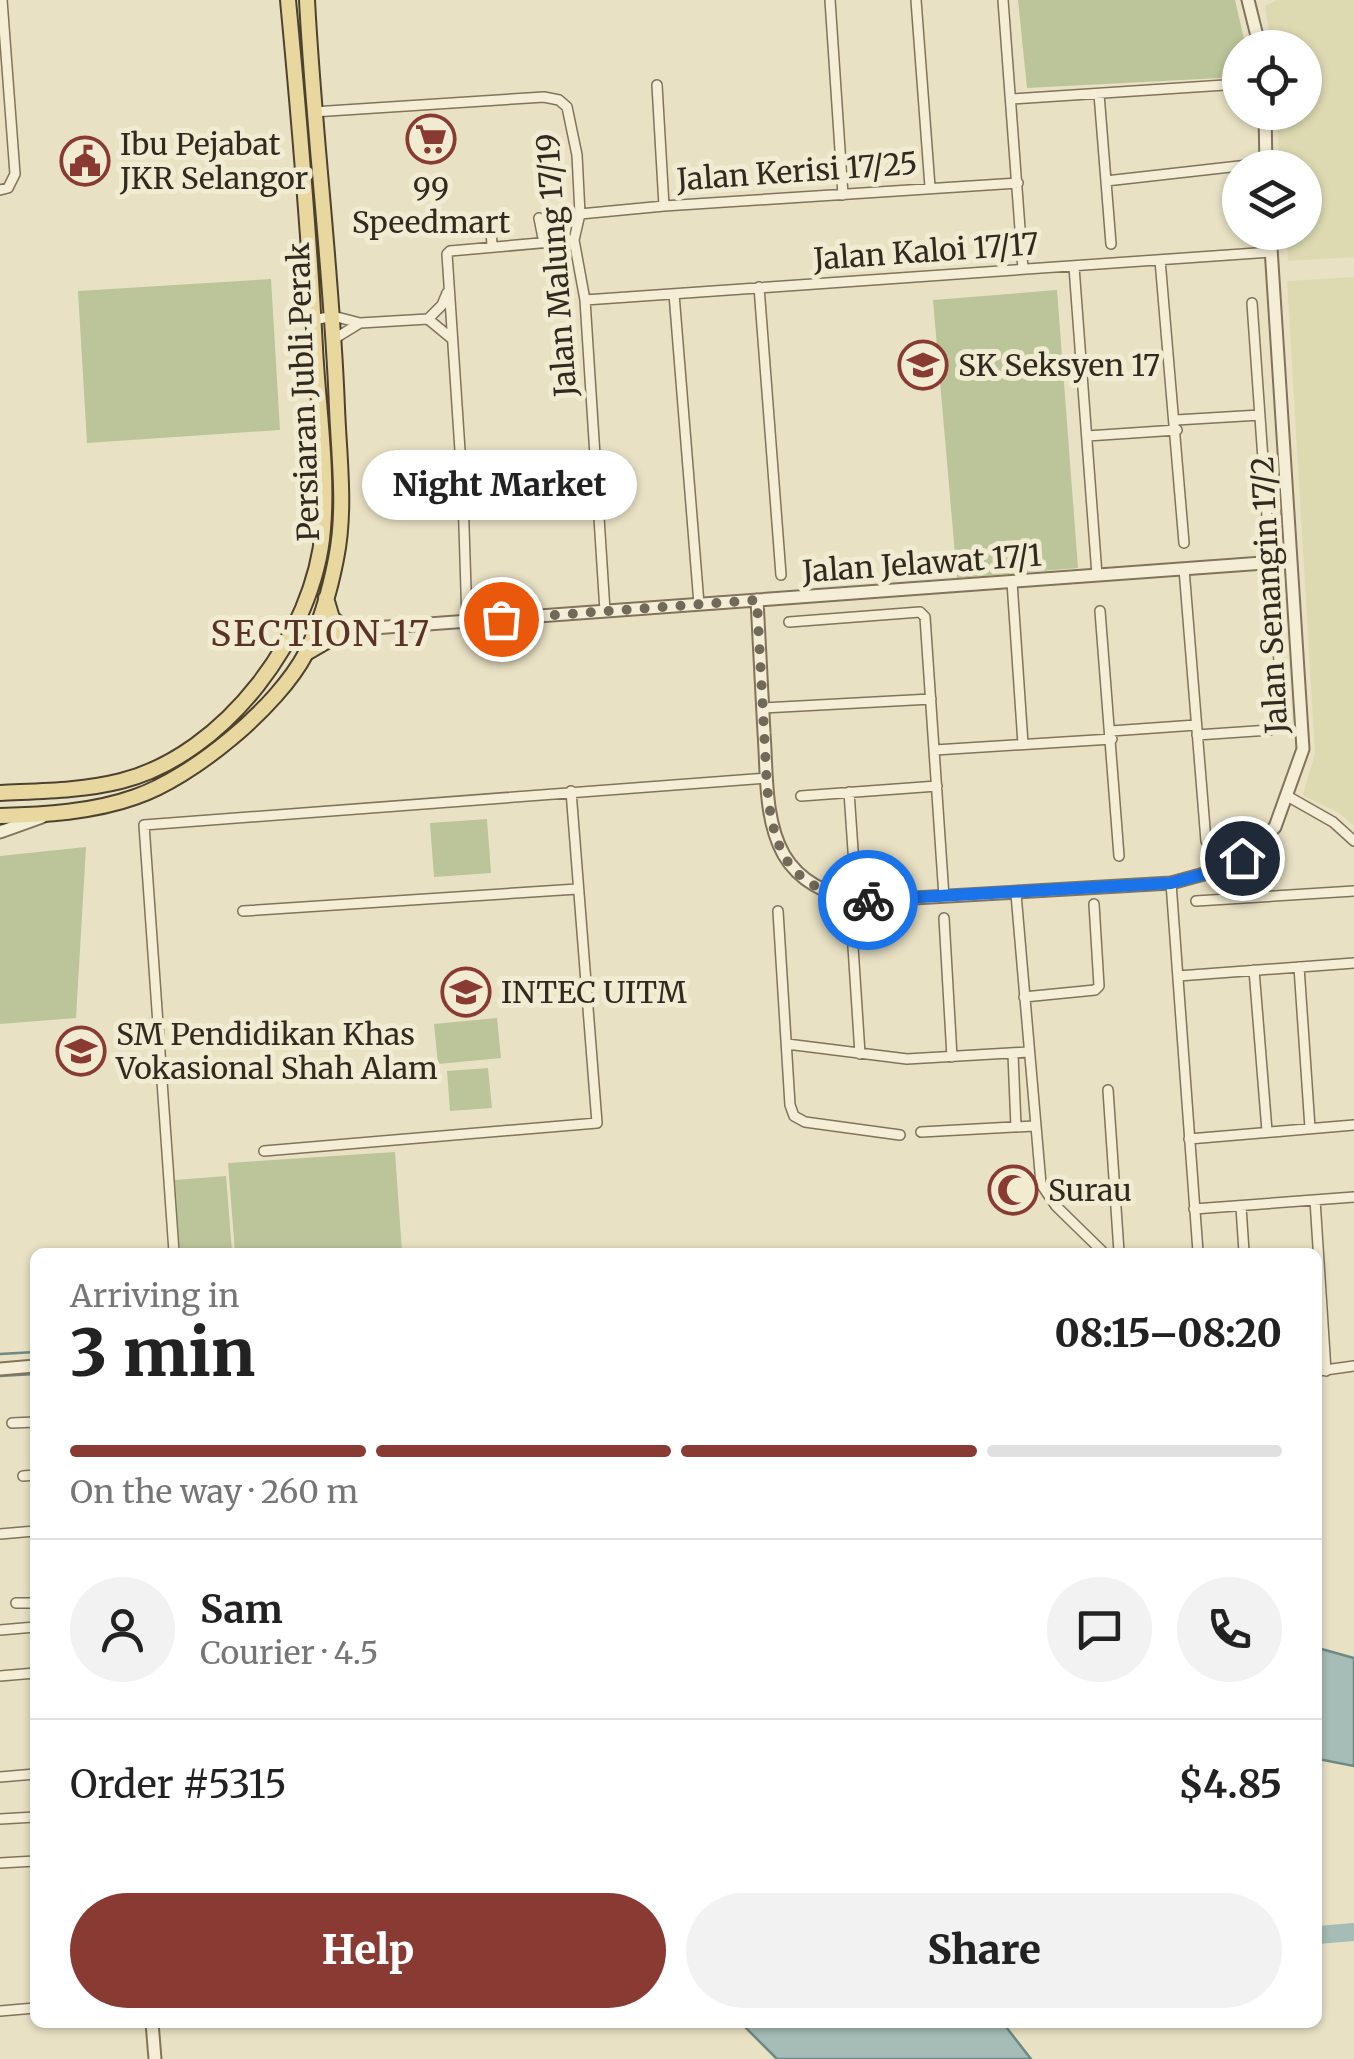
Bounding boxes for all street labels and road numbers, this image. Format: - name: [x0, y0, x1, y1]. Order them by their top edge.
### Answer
- street label: Jalan Malung 17/19: [528, 132, 584, 399]
- street label: Jalan Kerisi 17/25: [675, 144, 918, 198]
- street label: Jalan Kaloi 17/17: [811, 224, 1040, 278]
- street label: Persiaran Jubli Perak: [279, 242, 327, 542]
- street label: Jalan Senangin 17/2: [1243, 455, 1295, 736]
- street label: Jalan Jelawat 17/1: [800, 536, 1043, 590]

